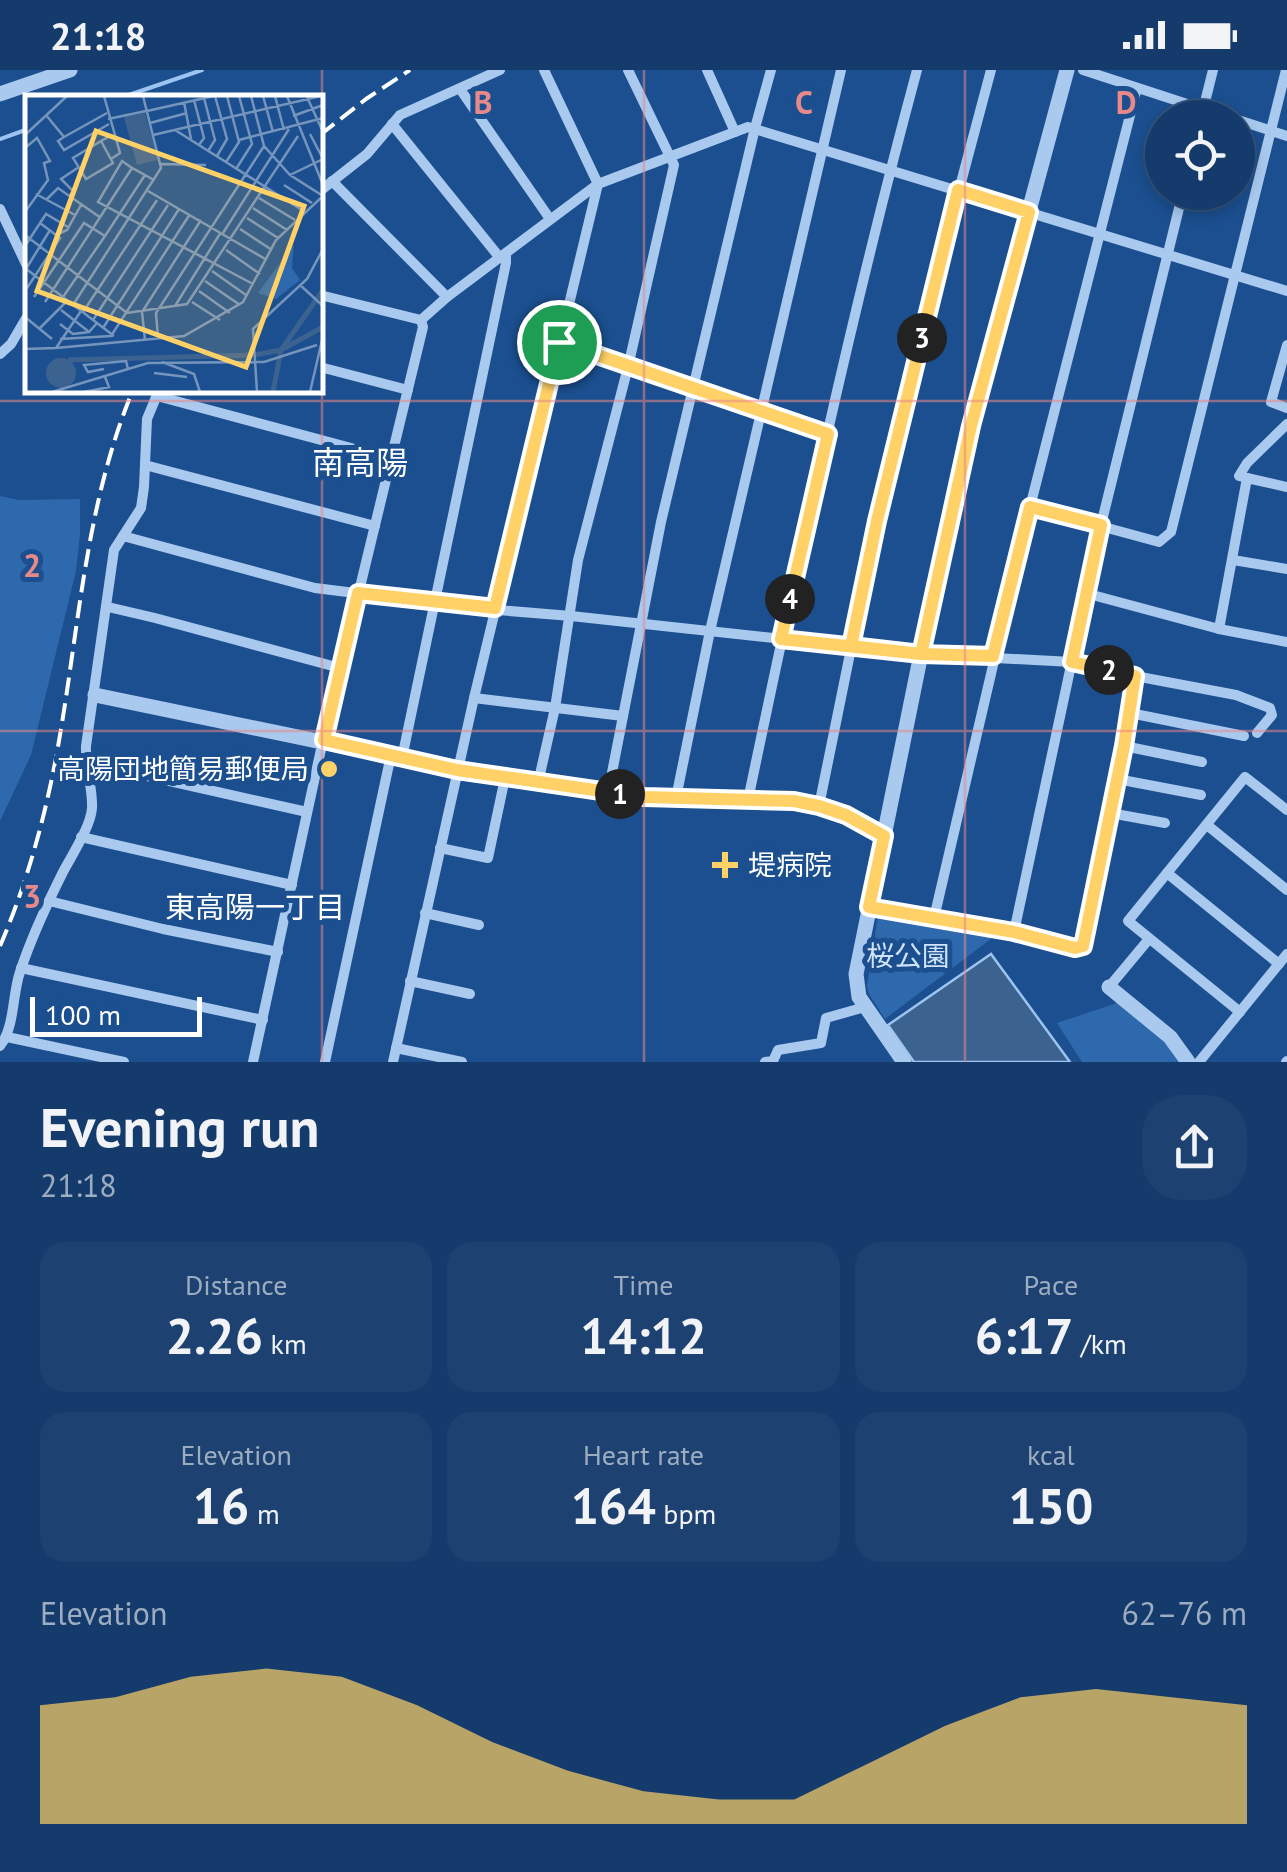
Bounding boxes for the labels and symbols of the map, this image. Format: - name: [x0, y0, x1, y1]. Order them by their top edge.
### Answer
- text: B: [474, 81, 492, 123]
- text: C: [795, 81, 813, 123]
- text: D: [1116, 81, 1136, 123]
- inset map: [25, 95, 322, 392]
- pin: [517, 300, 602, 385]
- pin: 3: [897, 313, 947, 363]
- district label: 南高陽: [312, 441, 408, 483]
- text: 2: [23, 544, 41, 586]
- pin: 4: [765, 574, 815, 624]
- pin: 2: [1084, 645, 1134, 695]
- place label: 高陽団地簡易郵便局: [57, 750, 309, 787]
- marker: 高陽団地簡易郵便局: [318, 758, 340, 780]
- pin: 1: [595, 769, 645, 819]
- place label: 堤病院: [748, 846, 832, 883]
- marker: 堤病院: [712, 852, 738, 878]
- text: 3: [23, 875, 41, 917]
- district label: 東高陽一丁目: [165, 887, 345, 926]
- park label: 桜公園: [866, 937, 950, 974]
- scale bar: [30, 992, 202, 1036]

